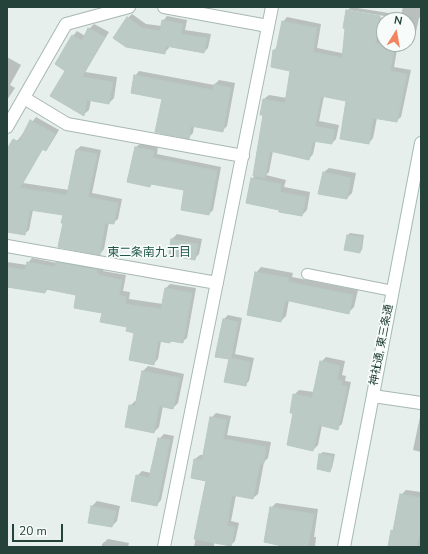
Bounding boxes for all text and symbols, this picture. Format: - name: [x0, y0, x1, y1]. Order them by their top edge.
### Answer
- north arrow: [376, 12, 416, 52]
- text: N: [393, 13, 404, 29]
- district label: 東二条南九丁目: [107, 246, 191, 260]
- street label: 神社通, 東三条通: [368, 303, 396, 387]
- scale bar: [14, 516, 65, 542]
- text: 20 m: [19, 523, 47, 539]

